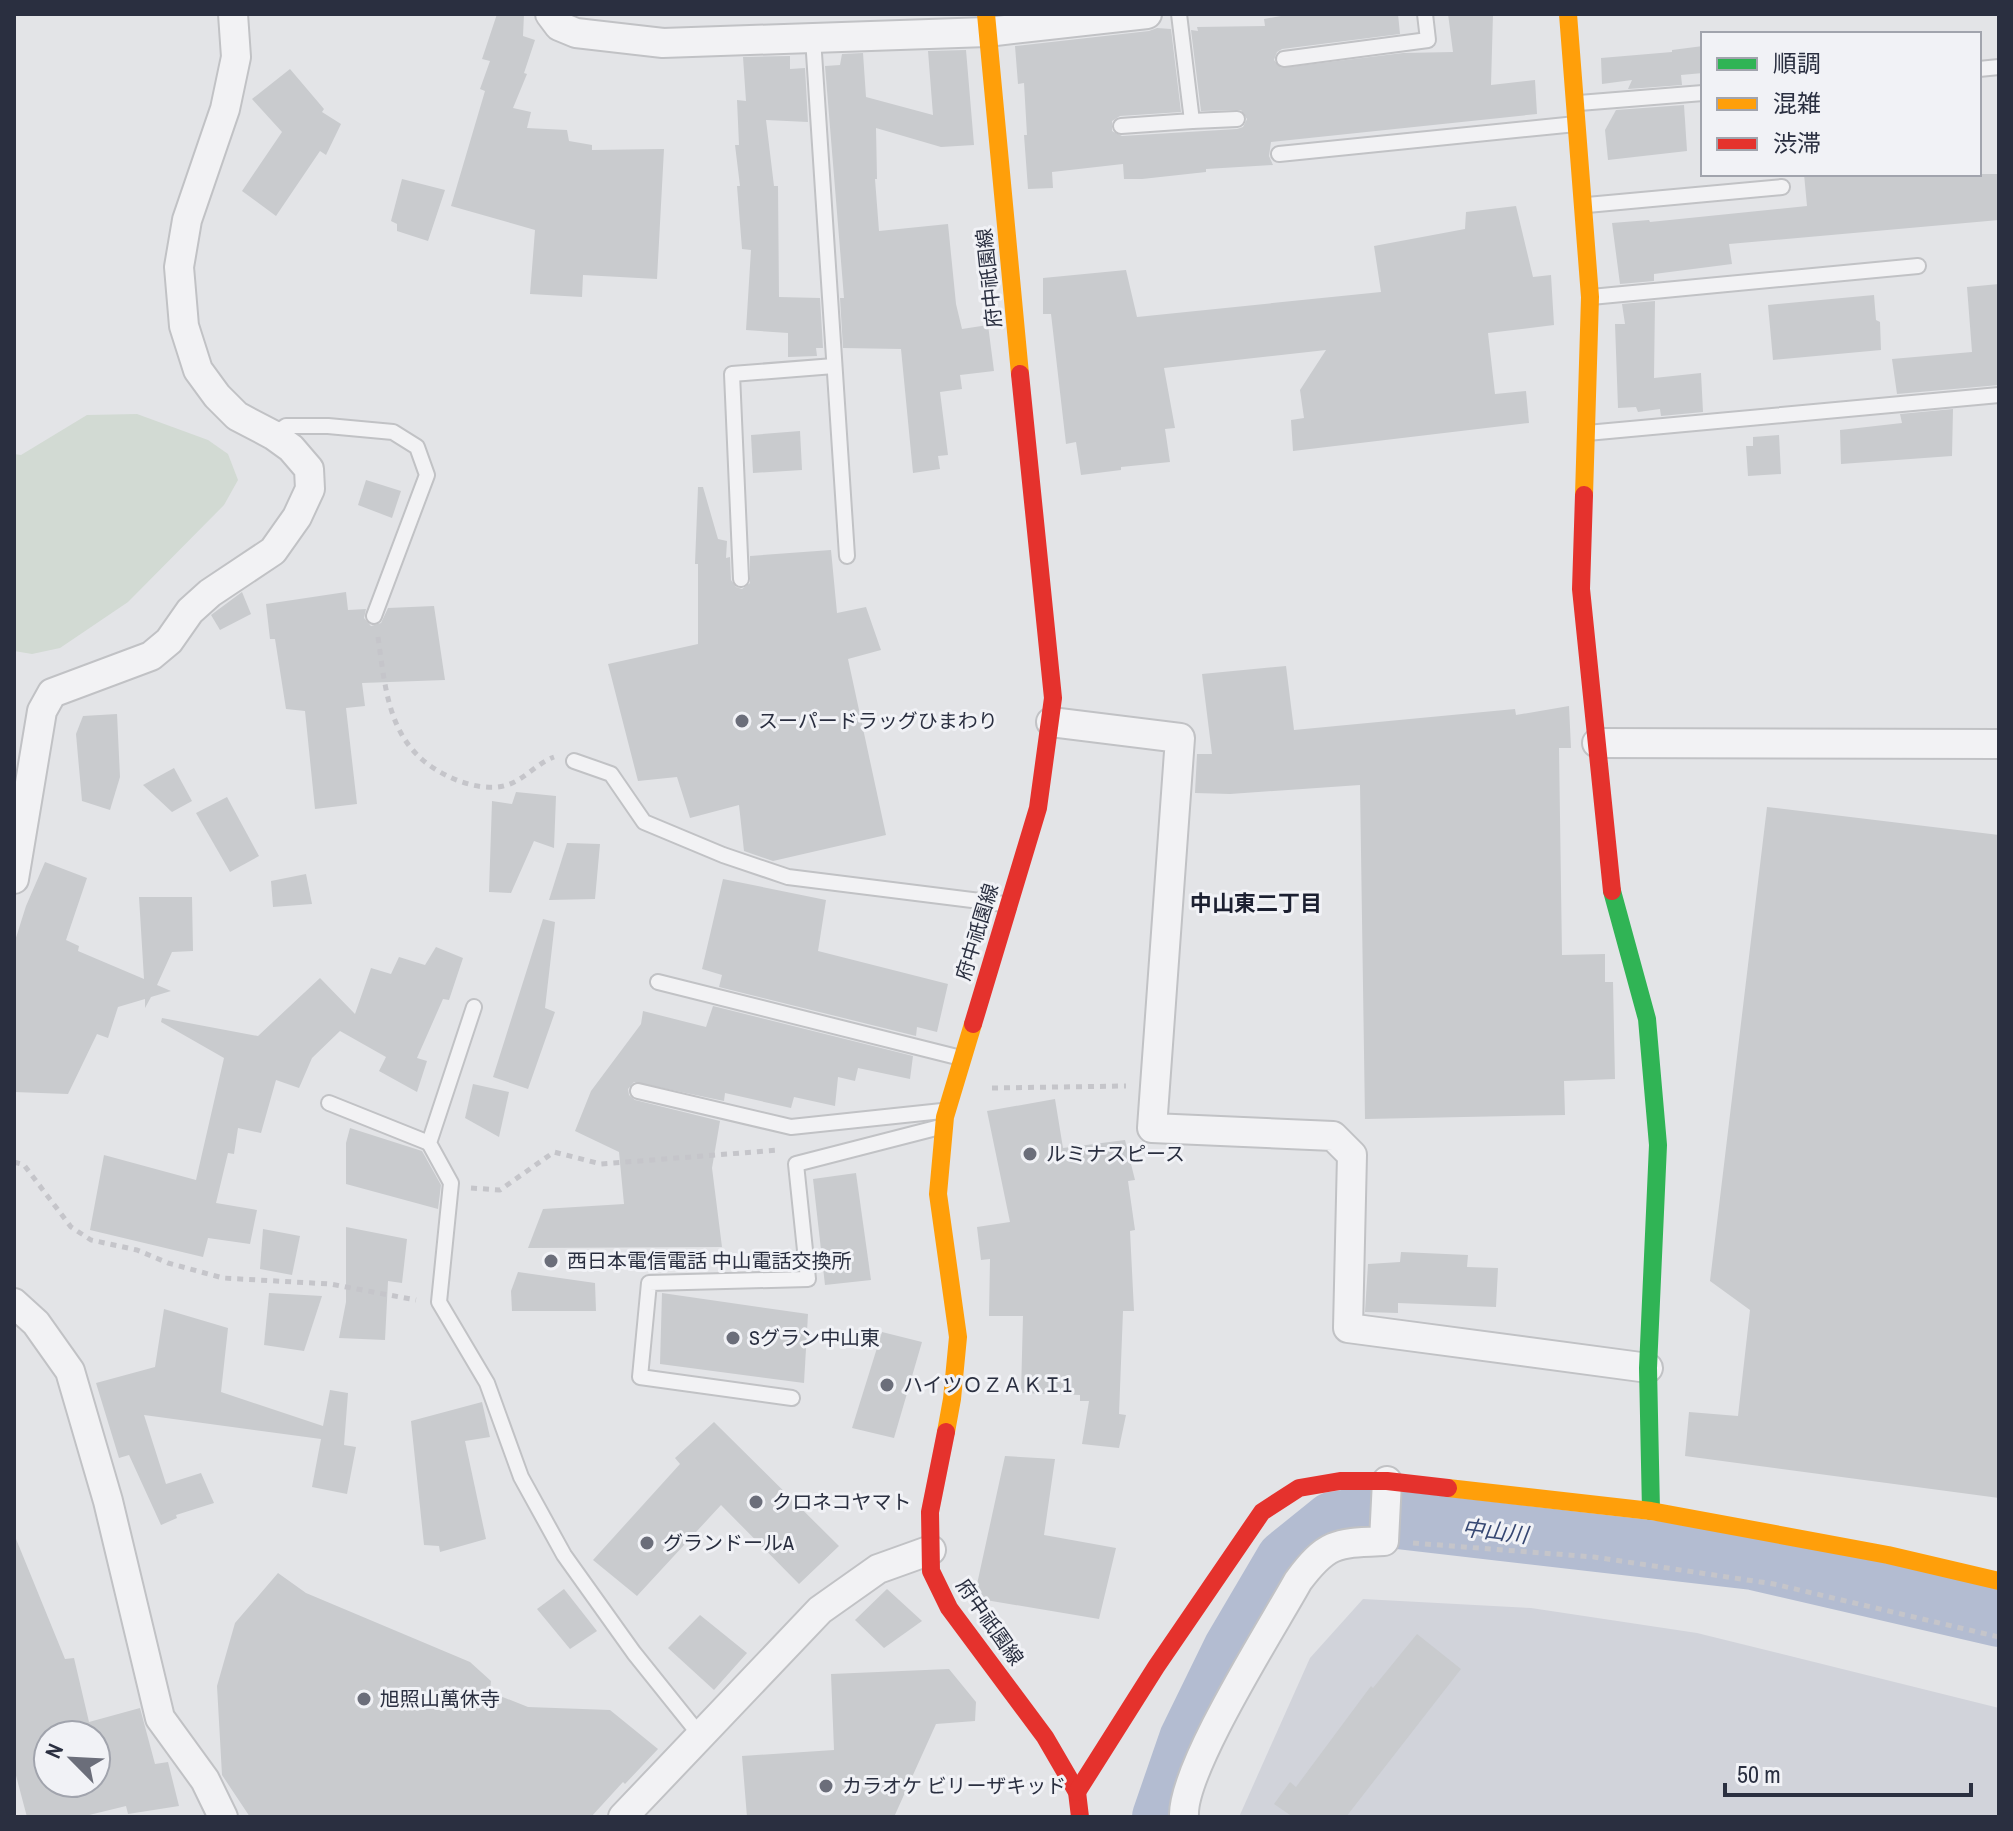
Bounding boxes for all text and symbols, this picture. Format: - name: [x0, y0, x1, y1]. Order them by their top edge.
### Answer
- legend: [1701, 32, 1981, 176]
- text: 順調: [1773, 47, 1821, 79]
- text: 混雑: [1773, 87, 1821, 119]
- text: 渋滞: [1773, 127, 1821, 159]
- street label: 府中祇園線: [970, 227, 1007, 329]
- place label: スーパードラッグひまわり: [758, 707, 998, 734]
- marker: スーパードラッグひまわり: [733, 712, 751, 730]
- street label: 府中祇園線: [949, 880, 1004, 984]
- district label: 中山東二丁目: [1190, 888, 1322, 918]
- place label: ルミナスピース: [1046, 1140, 1185, 1167]
- marker: ルミナスピース: [1021, 1145, 1039, 1163]
- place label: 西日本電信電話 中山電話交換所: [567, 1247, 852, 1274]
- marker: 西日本電信電話 中山電話交換所: [542, 1252, 560, 1270]
- place label: Sグラン中山東: [749, 1324, 880, 1351]
- marker: Sグラン中山東: [724, 1329, 742, 1347]
- place label: ハイツＯＺＡＫＩ1: [903, 1371, 1072, 1398]
- marker: ハイツＯＺＡＫＩ1: [878, 1376, 896, 1394]
- place label: クロネコヤマト: [772, 1488, 912, 1515]
- marker: クロネコヤマト: [747, 1493, 765, 1511]
- water label: 中山川: [1460, 1512, 1532, 1550]
- place label: グランドールA: [663, 1529, 794, 1556]
- marker: グランドールA: [638, 1534, 656, 1552]
- street label: 府中祇園線: [951, 1573, 1030, 1670]
- place label: 旭照山萬休寺: [380, 1685, 500, 1712]
- marker: 旭照山萬休寺: [355, 1690, 373, 1708]
- north arrow: [32, 1719, 112, 1799]
- text: N: [37, 1739, 70, 1763]
- scale bar: [1725, 1747, 1971, 1797]
- text: 50 m: [1737, 1758, 1781, 1790]
- place label: カラオケ ビリーザキッド: [842, 1772, 1066, 1799]
- marker: カラオケ ビリーザキッド: [817, 1777, 835, 1795]

